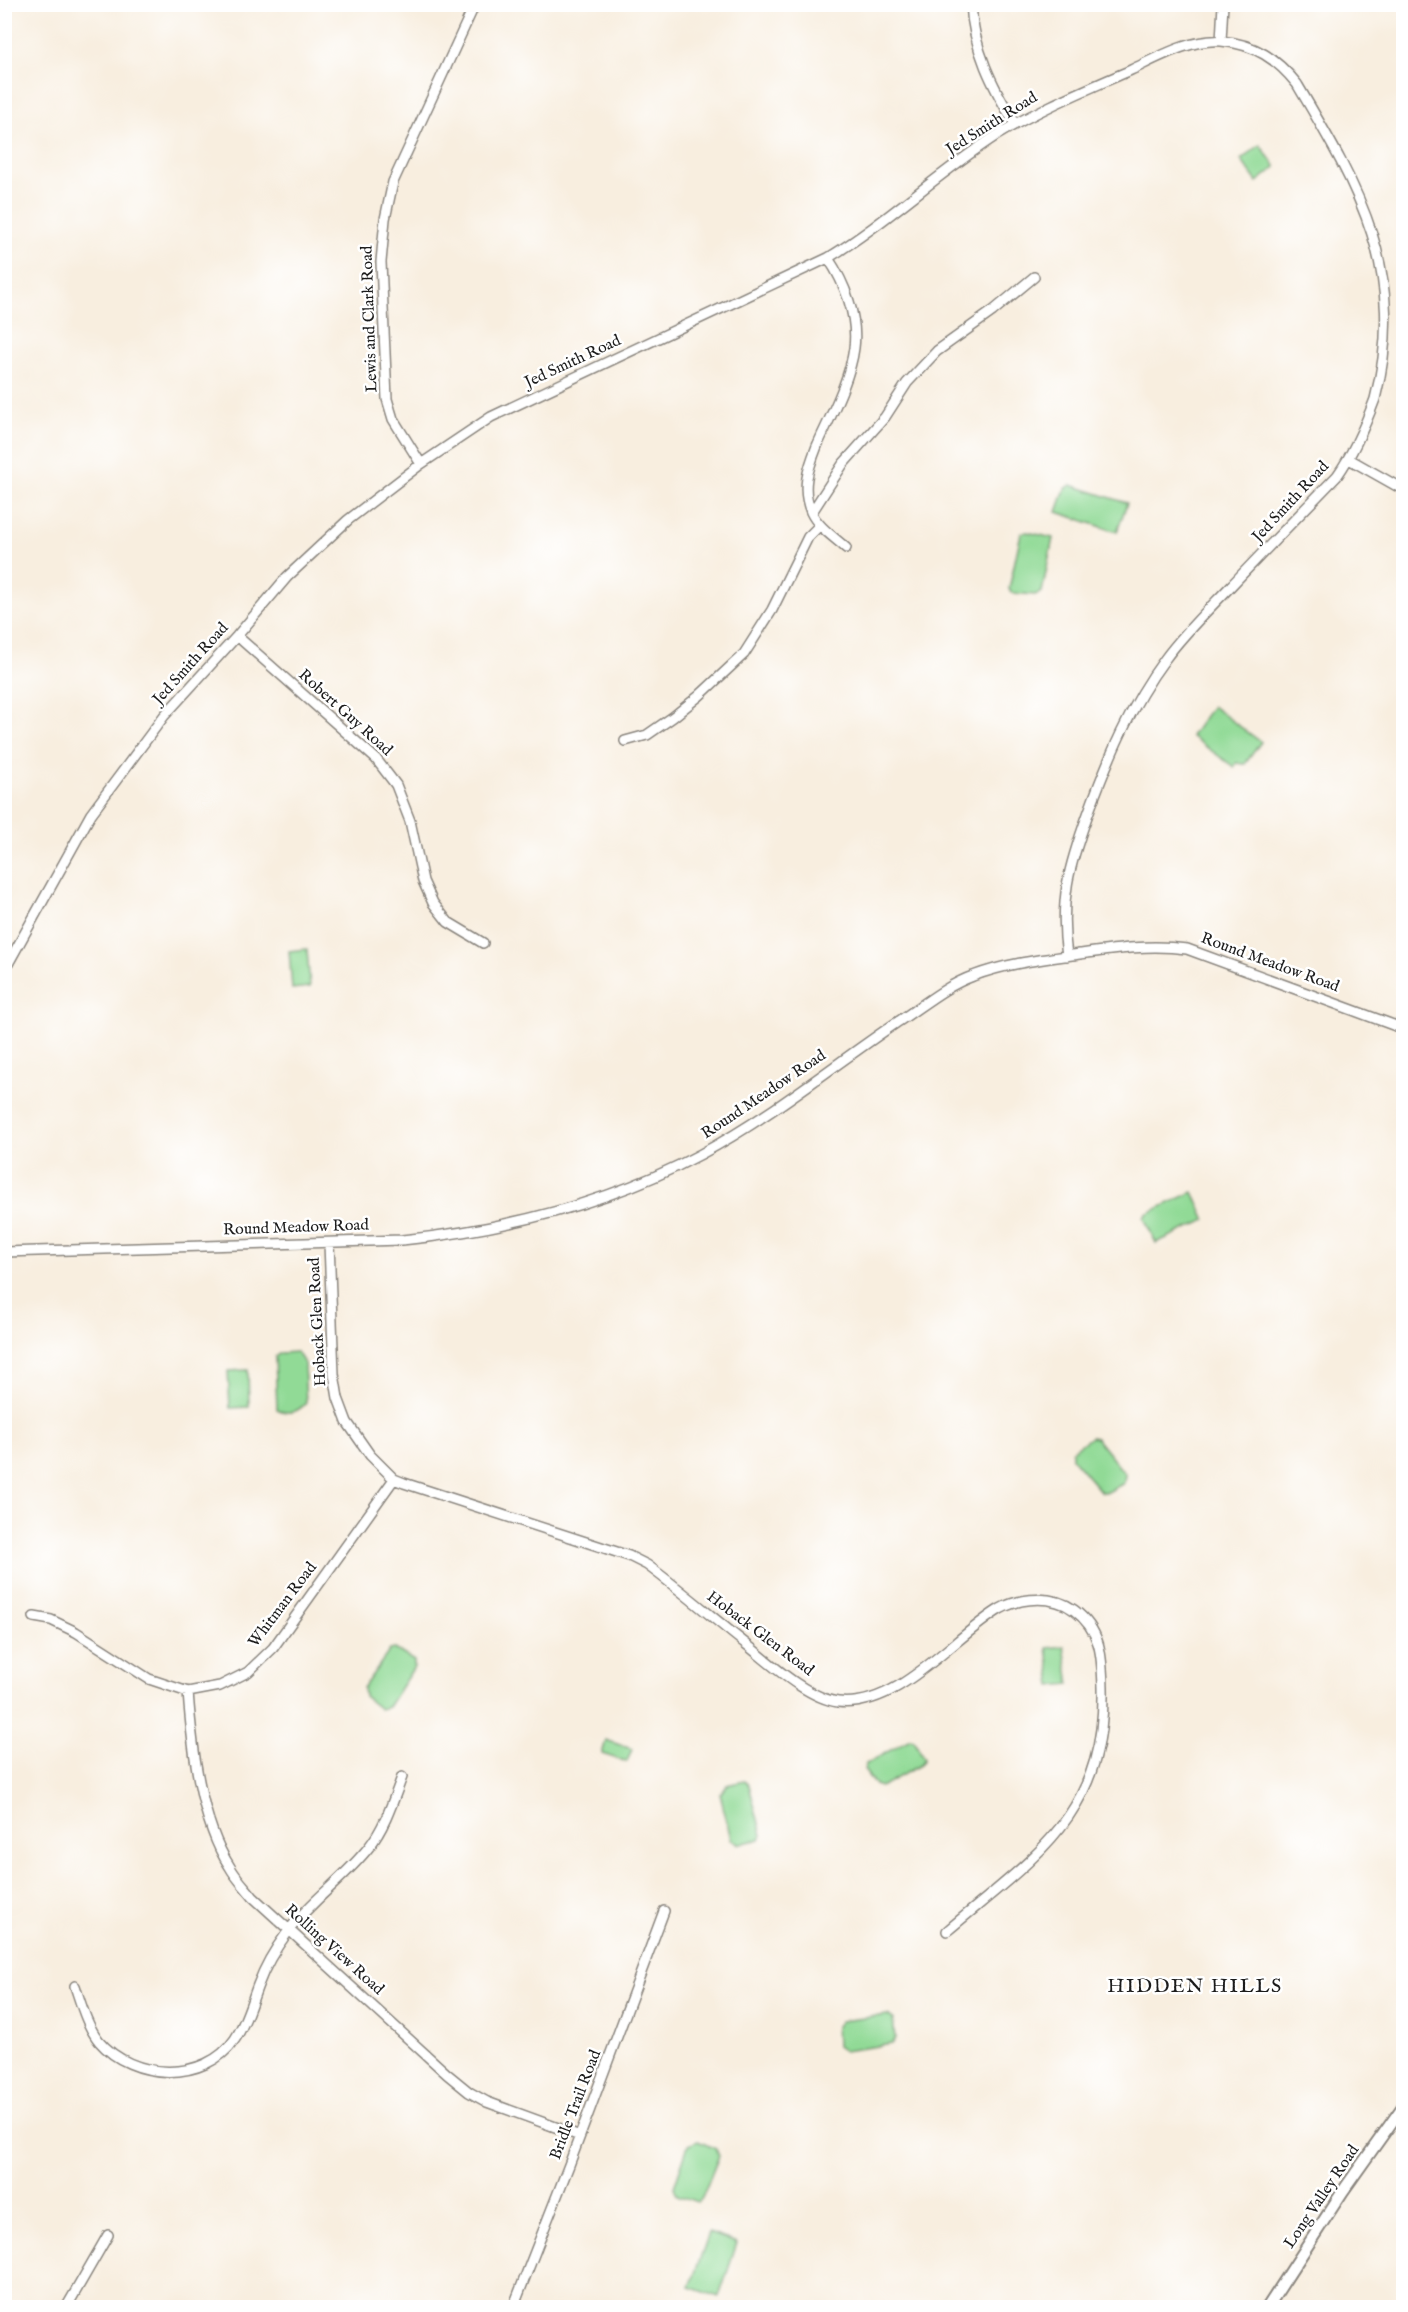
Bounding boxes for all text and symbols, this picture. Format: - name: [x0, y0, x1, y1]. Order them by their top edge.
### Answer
- street label: Jed Smith Road: [941, 88, 1042, 161]
- street label: Lewis and Clark Road: [357, 245, 383, 393]
- street label: Jed Smith Road: [520, 331, 625, 394]
- street label: Jed Smith Road: [1247, 457, 1334, 548]
- street label: Jed Smith Road: [147, 618, 234, 711]
- street label: Robert Guy Road: [294, 665, 397, 761]
- street label: Round Meadow Road: [1198, 929, 1342, 997]
- street label: Round Meadow Road: [698, 1046, 830, 1144]
- street label: Round Meadow Road: [223, 1215, 370, 1241]
- street label: Hoback Glen Road: [305, 1257, 331, 1387]
- street label: Whitman Road: [244, 1558, 322, 1652]
- street label: Hoback Glen Road: [702, 1587, 818, 1681]
- street label: Rolling View Road: [280, 1900, 388, 2000]
- district label: HIDDEN HILLS: [1107, 1974, 1283, 1999]
- street label: Bridle Trail Road: [546, 2047, 606, 2163]
- street label: Long Valley Road: [1280, 2141, 1364, 2253]

